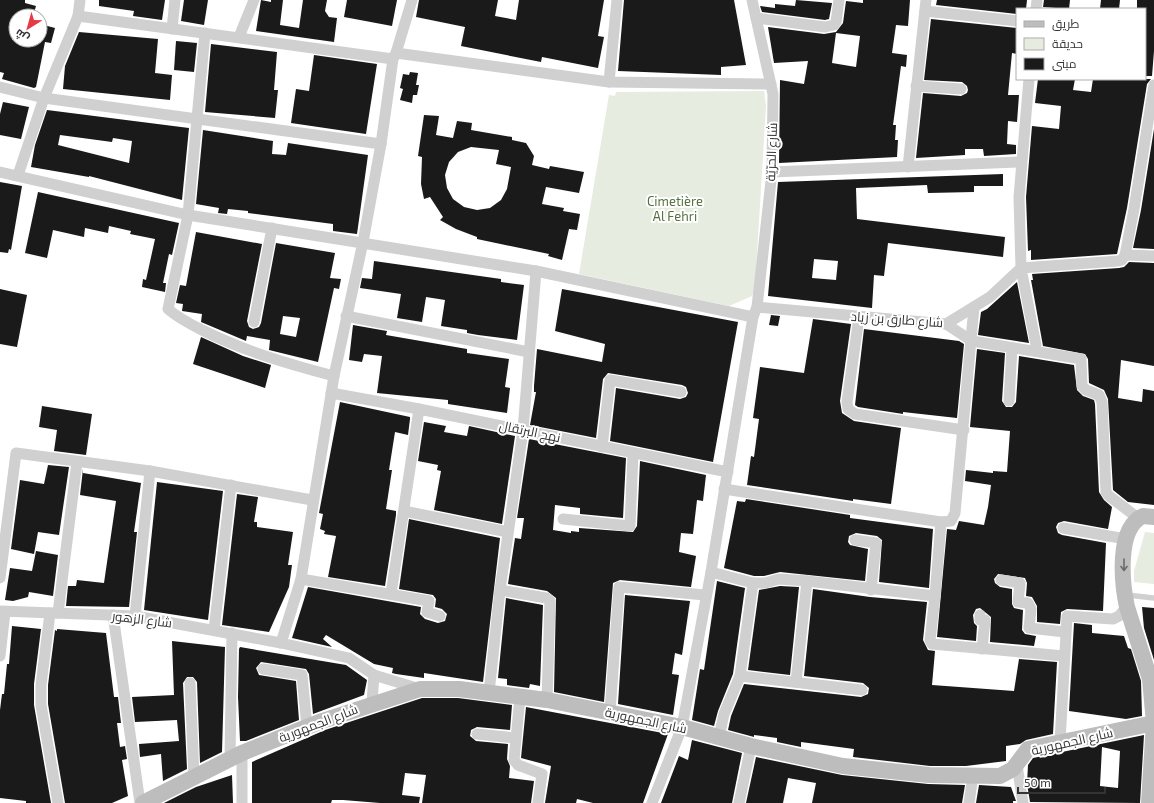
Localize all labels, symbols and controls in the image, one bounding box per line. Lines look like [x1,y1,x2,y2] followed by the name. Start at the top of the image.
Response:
[8,8,48,48] north arrow
[1016,8,1146,80] legend
[1052,16,1080,31] text: طريق
[12,26,32,46] text: ش
[1052,36,1083,51] text: حديقة
[1052,56,1077,71] text: مبنى
[762,122,781,182] street label: شارع الحرّيّة
[647,193,703,224] park label: Cimetière Al Fehri
[850,308,944,331] street label: شارع طارق بن زياد
[498,417,562,446] street label: نهج البرتقال
[1120,558,1128,571] one-way arrow
[110,607,173,632] street label: شارع الزهور
[276,701,360,746] street label: شارع الجمهورية
[603,704,688,737] street label: شارع الجمهورية
[1030,724,1115,759] street label: شارع الجمهورية
[1018,769,1105,795] scale bar
[1024,775,1051,789] text: 50 m

